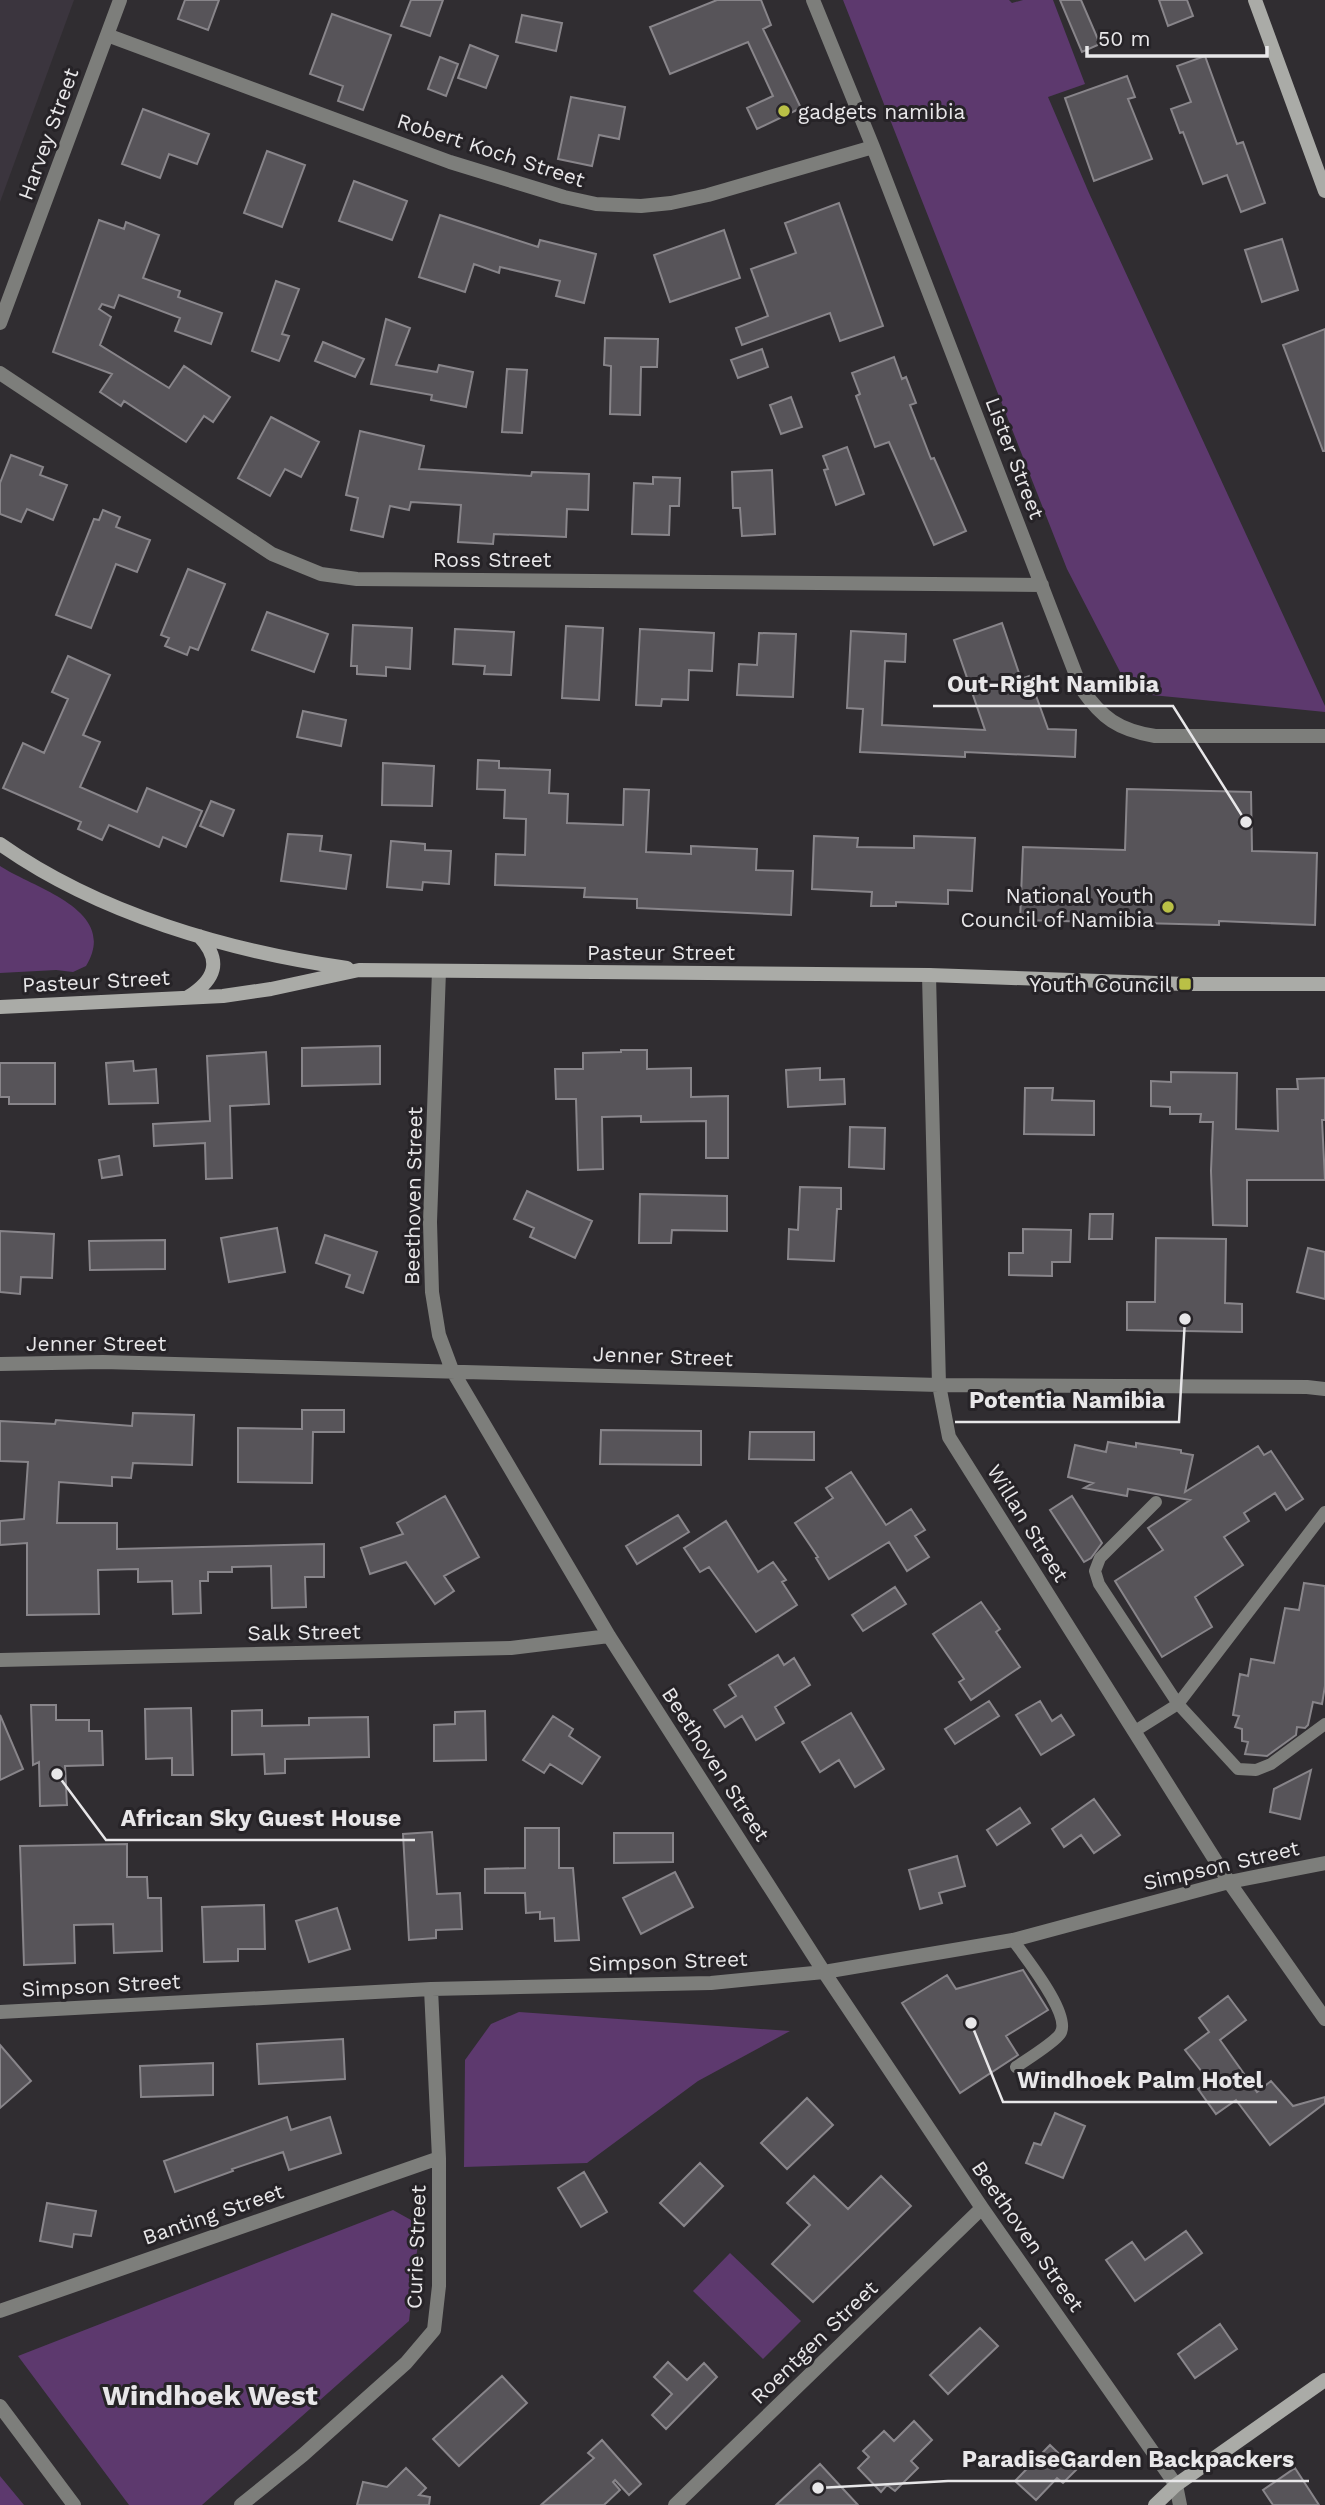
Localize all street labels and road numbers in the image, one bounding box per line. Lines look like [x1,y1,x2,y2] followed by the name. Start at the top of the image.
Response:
[12,64,84,204] street label: Harvey Street
[394,108,588,192] street label: Robert Koch Street
[980,393,1050,523] street label: Lister Street
[433,547,552,572] street label: Ross Street
[587,940,735,965] street label: Pasteur Street
[21,965,171,997] street label: Pasteur Street
[399,1106,427,1285] street label: Beethoven Street
[26,1331,166,1356] street label: Jenner Street
[592,1341,734,1371] street label: Jenner Street
[982,1460,1074,1587] street label: Willan Street
[247,1619,361,1645] street label: Salk Street
[657,1682,775,1846] street label: Beethoven Street
[1141,1835,1302,1895] street label: Simpson Street
[588,1946,748,1976] street label: Simpson Street
[21,1968,181,2002] street label: Simpson Street
[967,2156,1090,2316] street label: Beethoven Street
[139,2178,287,2250] street label: Banting Street
[401,2184,431,2309] street label: Curie Street
[745,2275,883,2409] street label: Roentgen Street

